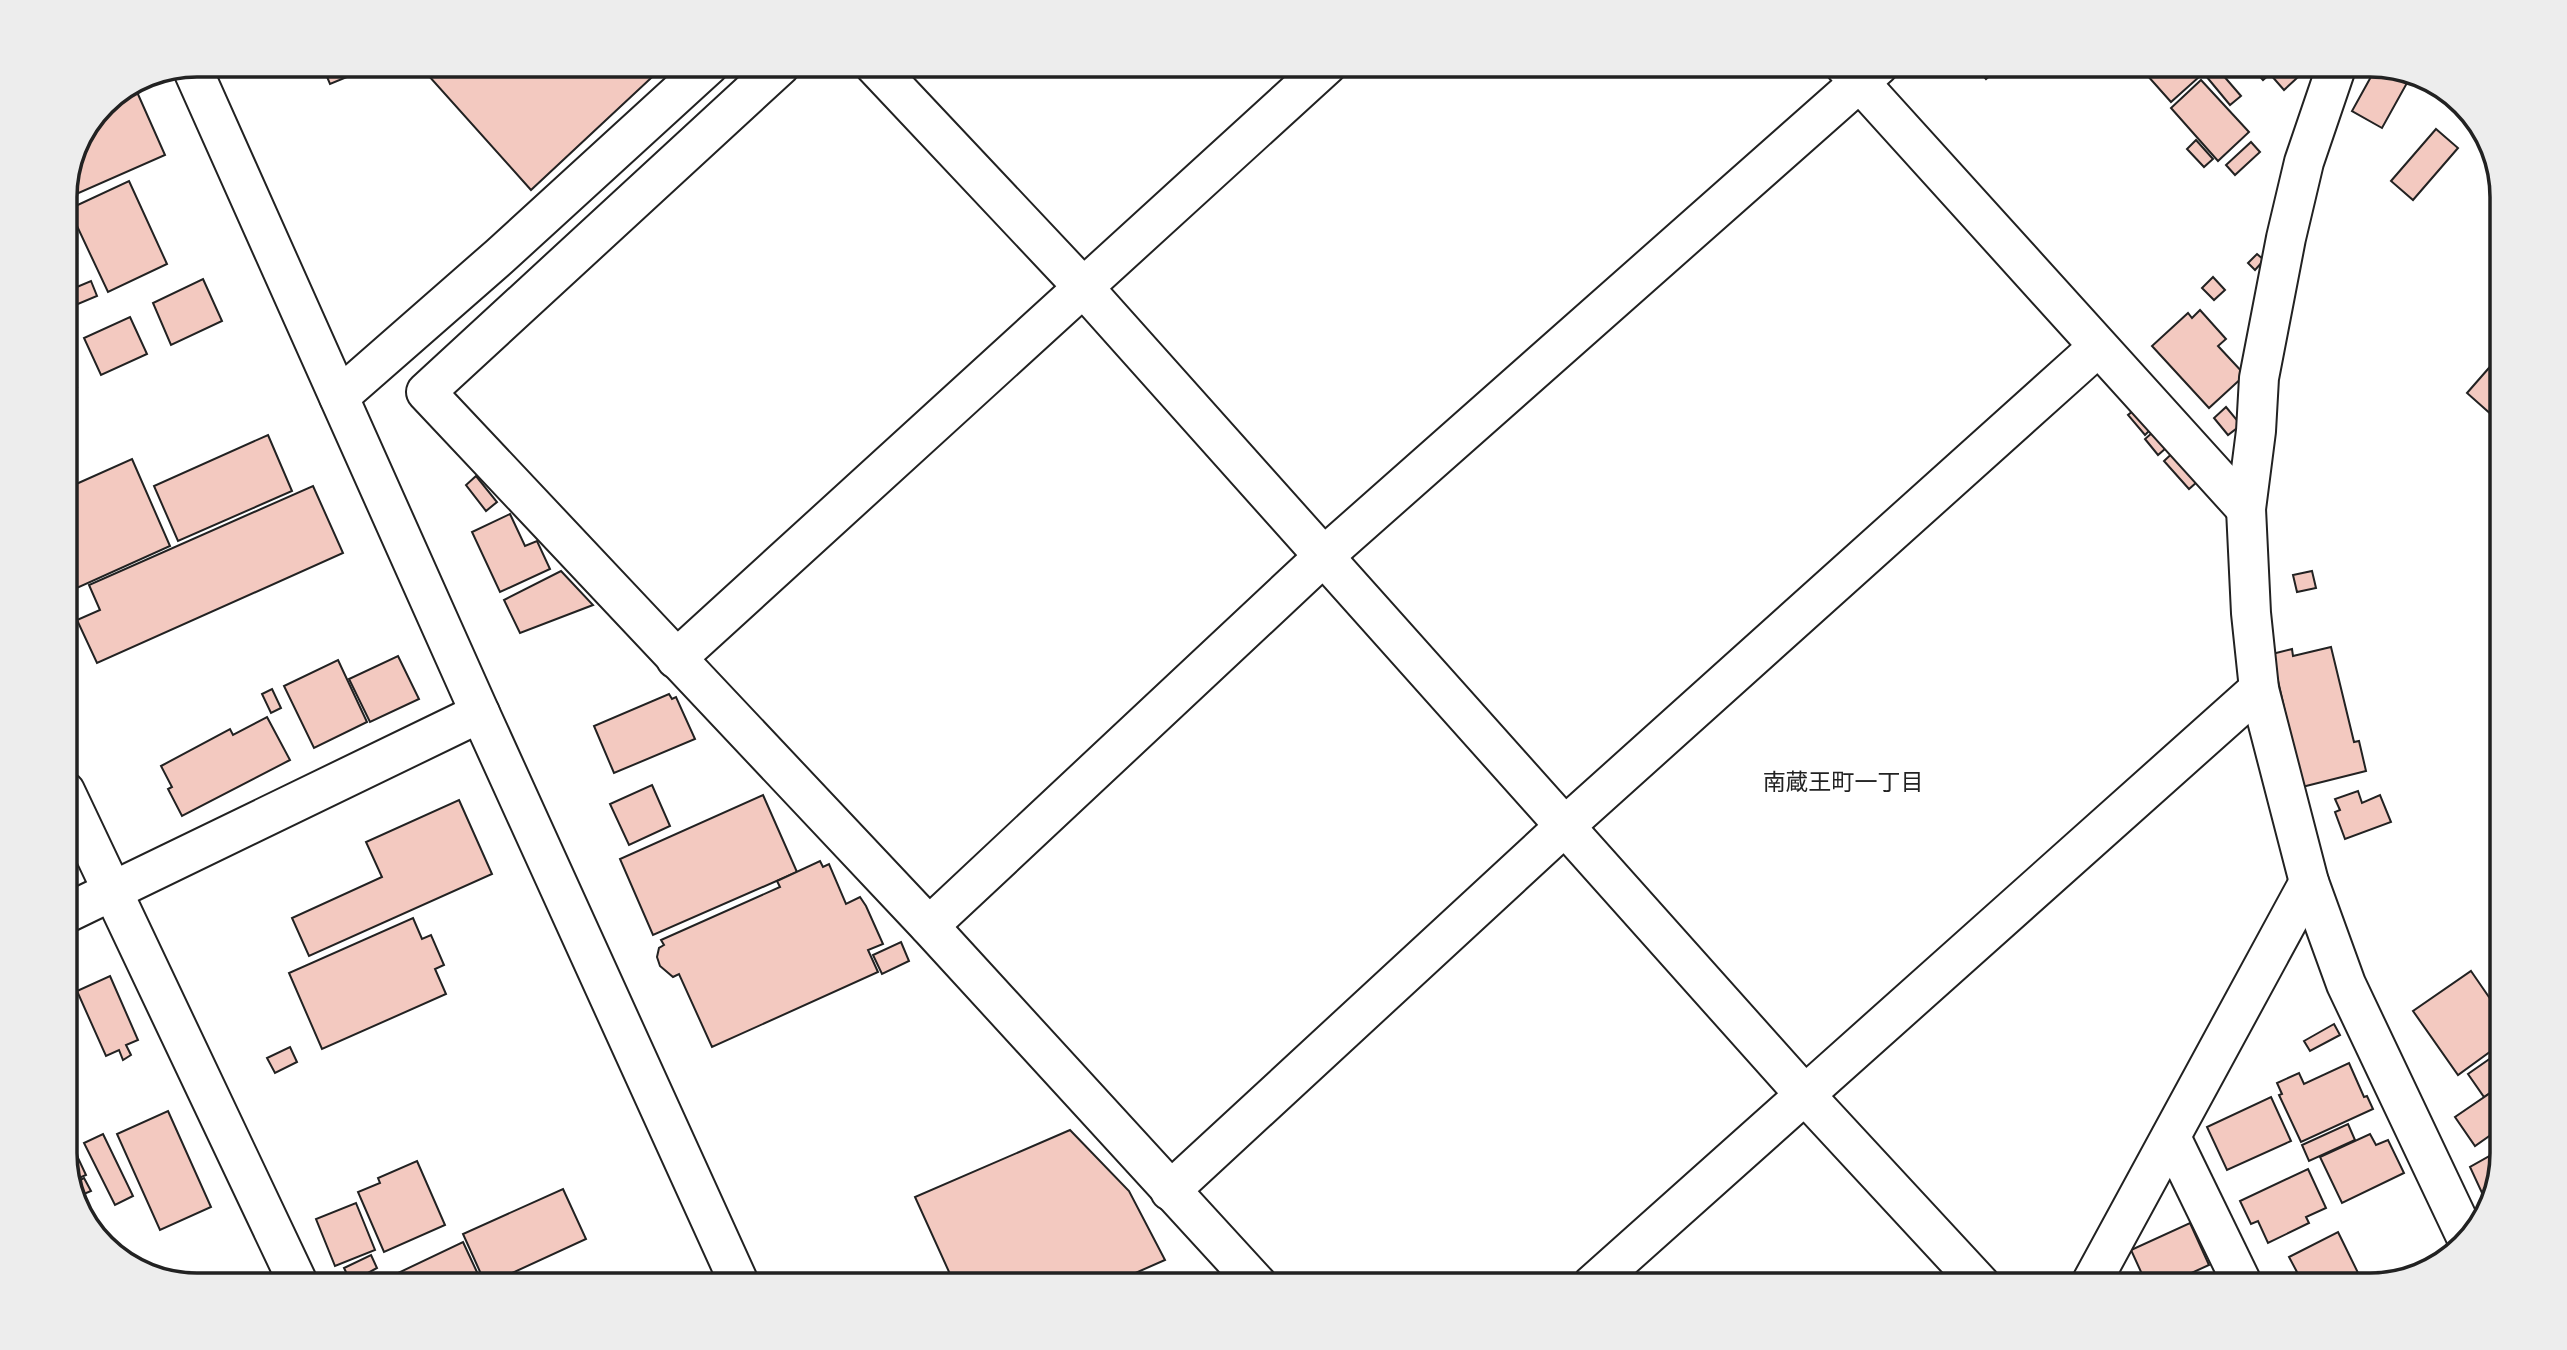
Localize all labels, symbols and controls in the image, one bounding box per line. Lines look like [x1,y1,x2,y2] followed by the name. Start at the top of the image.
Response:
[1763,770,1924,799] district label: 南蔵王町一丁目

